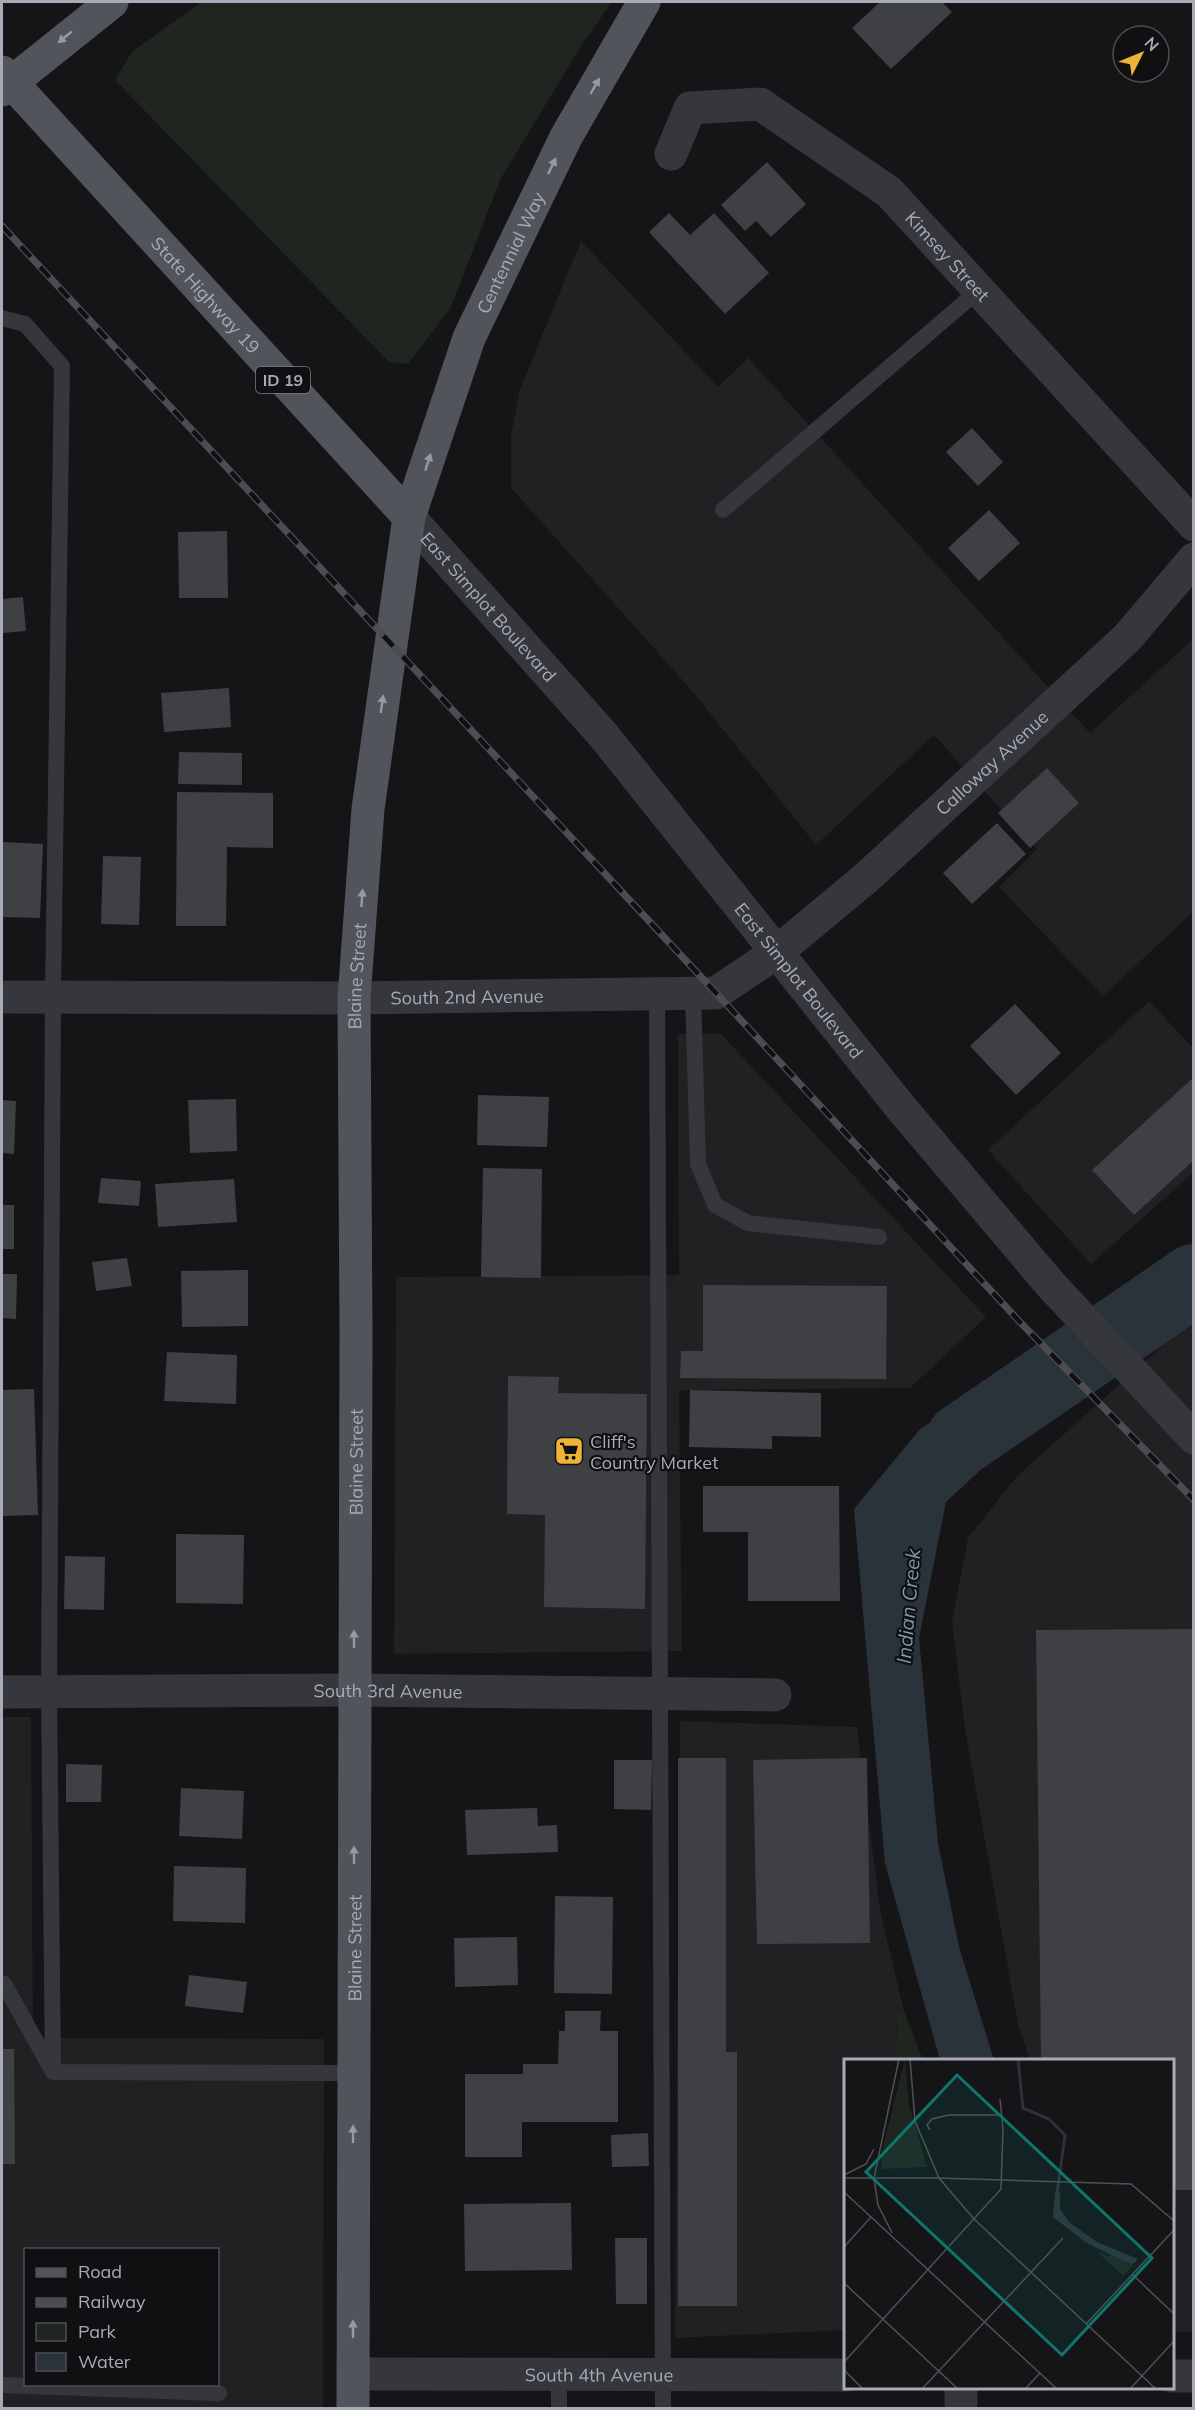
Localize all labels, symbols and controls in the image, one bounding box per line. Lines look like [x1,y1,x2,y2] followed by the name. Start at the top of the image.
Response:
[1111,24,1171,84] north arrow
[57,30,73,43] one-way arrow
[1141,33,1163,55] text: N
[590,78,600,95] one-way arrow
[547,158,556,175] one-way arrow
[471,188,550,317] street label: Centennial Way
[901,206,995,306] street label: Kimsey Street
[147,232,265,358] street label: State Highway 19
[256,367,310,393] road number: ID 19
[424,453,433,471] one-way arrow
[416,527,562,686] street label: East Simplot Boulevard
[378,695,387,714] one-way arrow
[931,705,1053,820] street label: Calloway Avenue
[357,889,366,908] one-way arrow
[730,898,868,1063] street label: East Simplot Boulevard
[342,922,371,1029] street label: Blaine Street
[390,984,544,1009] street label: South 2nd Avenue
[344,1409,367,1515] street label: Blaine Street
[590,1430,718,1474] place label: Cliff's Country Market
[553,1435,585,1467] supermarket icon: Cliff's Country Market
[891,1547,926,1665] water label: Indian Creek
[349,1630,359,1649] one-way arrow
[313,1678,463,1703] street label: South 3rd Avenue
[349,1846,359,1865] one-way arrow
[343,1895,366,2001] street label: Blaine Street
[844,2059,1174,2389] inset map
[348,2125,358,2144] one-way arrow
[24,2248,219,2386] legend
[78,2260,122,2283] text: Road
[78,2290,146,2313] text: Railway
[78,2320,117,2343] text: Park
[348,2320,358,2339] one-way arrow
[78,2350,131,2373] text: Water
[525,2363,673,2386] street label: South 4th Avenue

